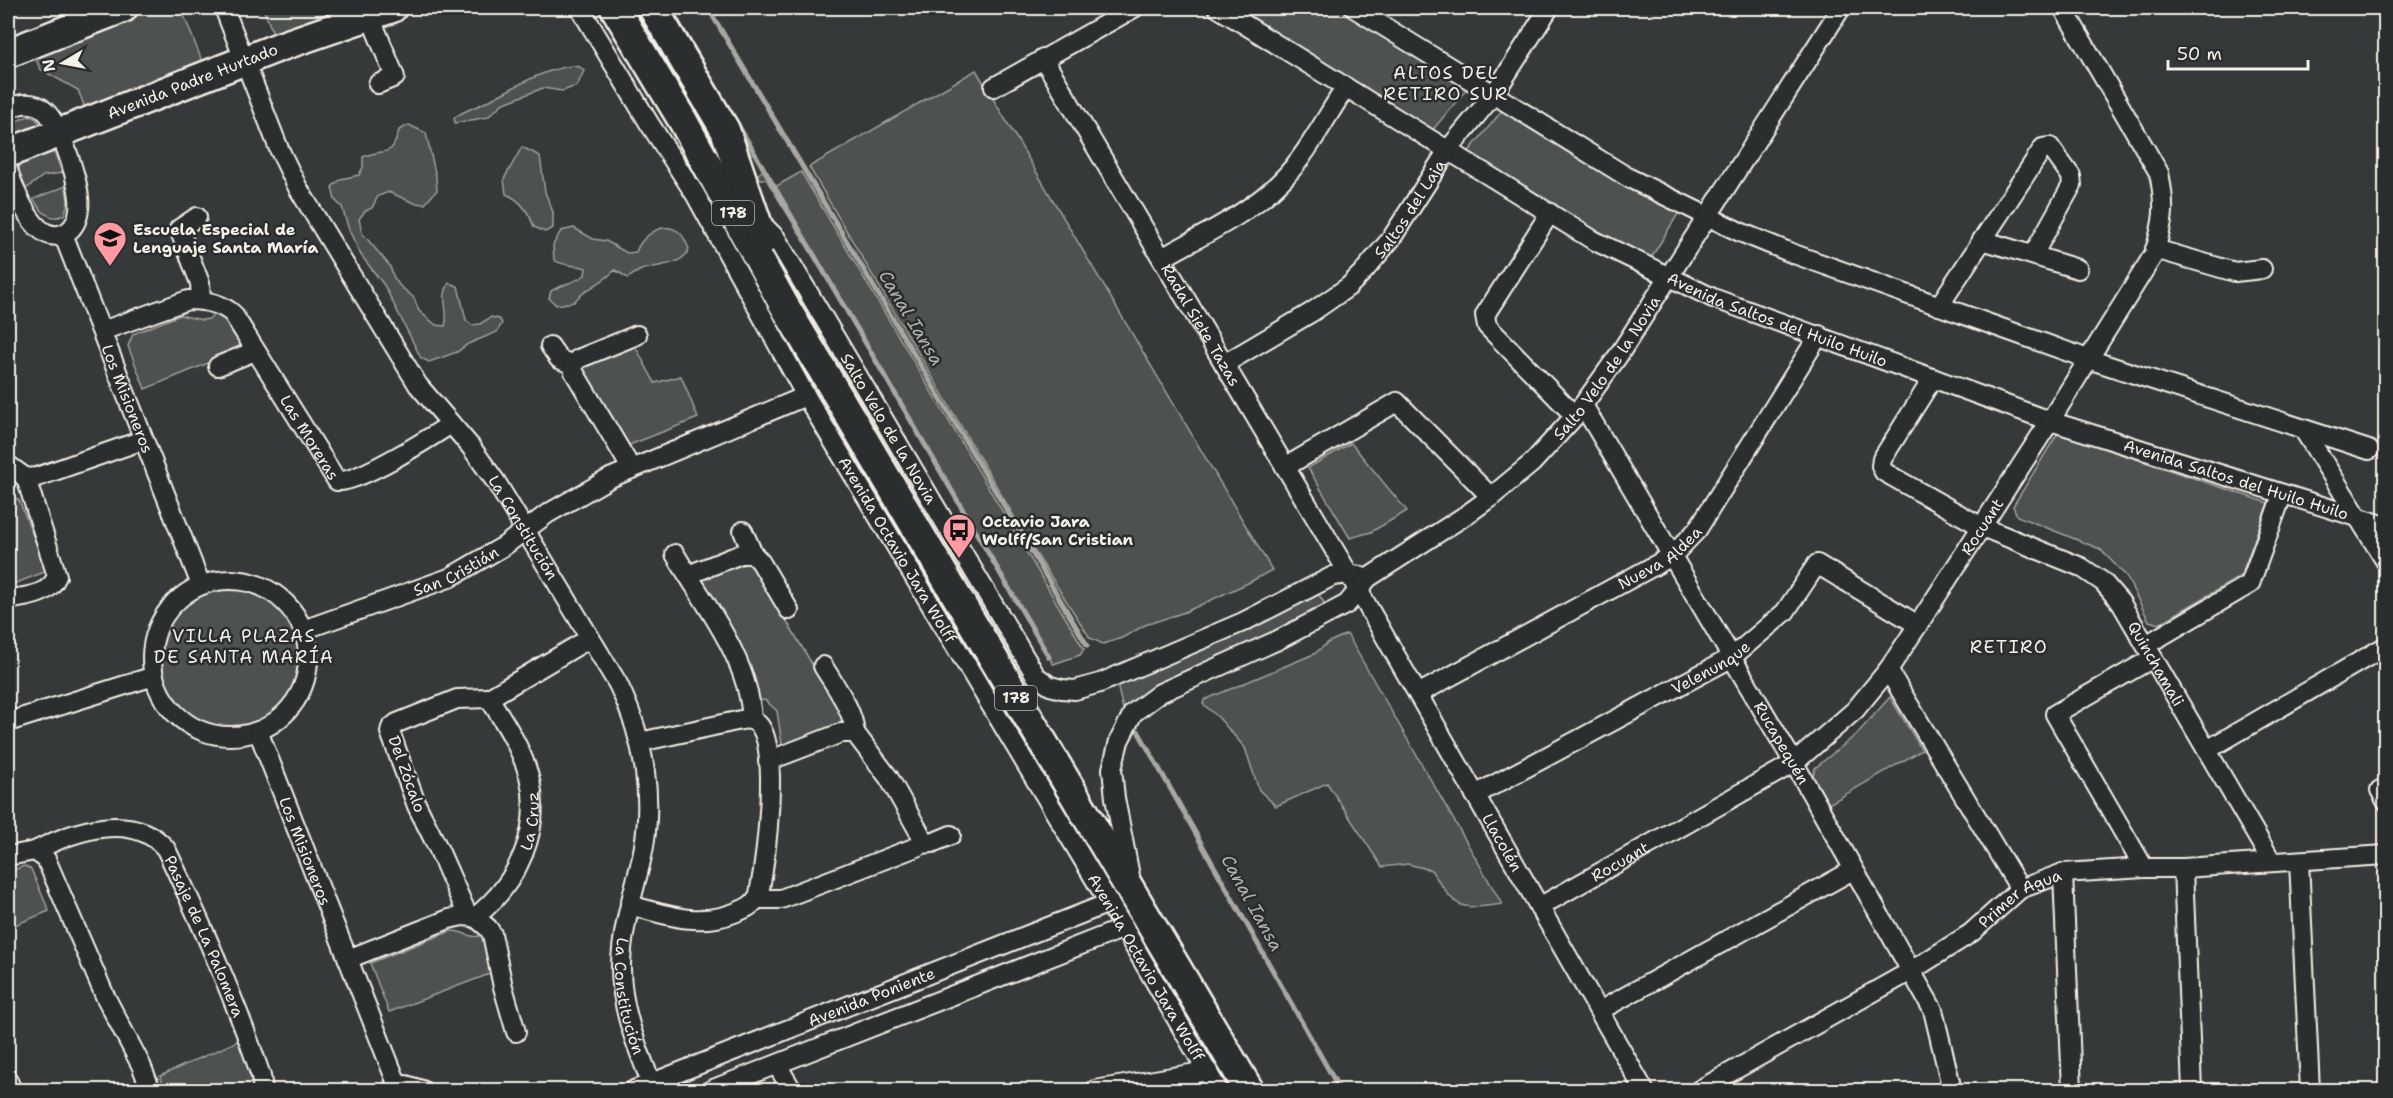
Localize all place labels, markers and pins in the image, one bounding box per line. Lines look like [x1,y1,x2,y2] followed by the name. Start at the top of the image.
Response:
[133,219,318,258] place label: Escuela Especial de Lenguaje Santa María
[92,220,128,267] school or university icon: Escuela Especial de Lenguaje Santa María
[982,511,1134,550] place label: Octavio Jara Wolff/San Cristian
[941,512,977,559] bus stop icon: Octavio Jara Wolff/San Cristian

